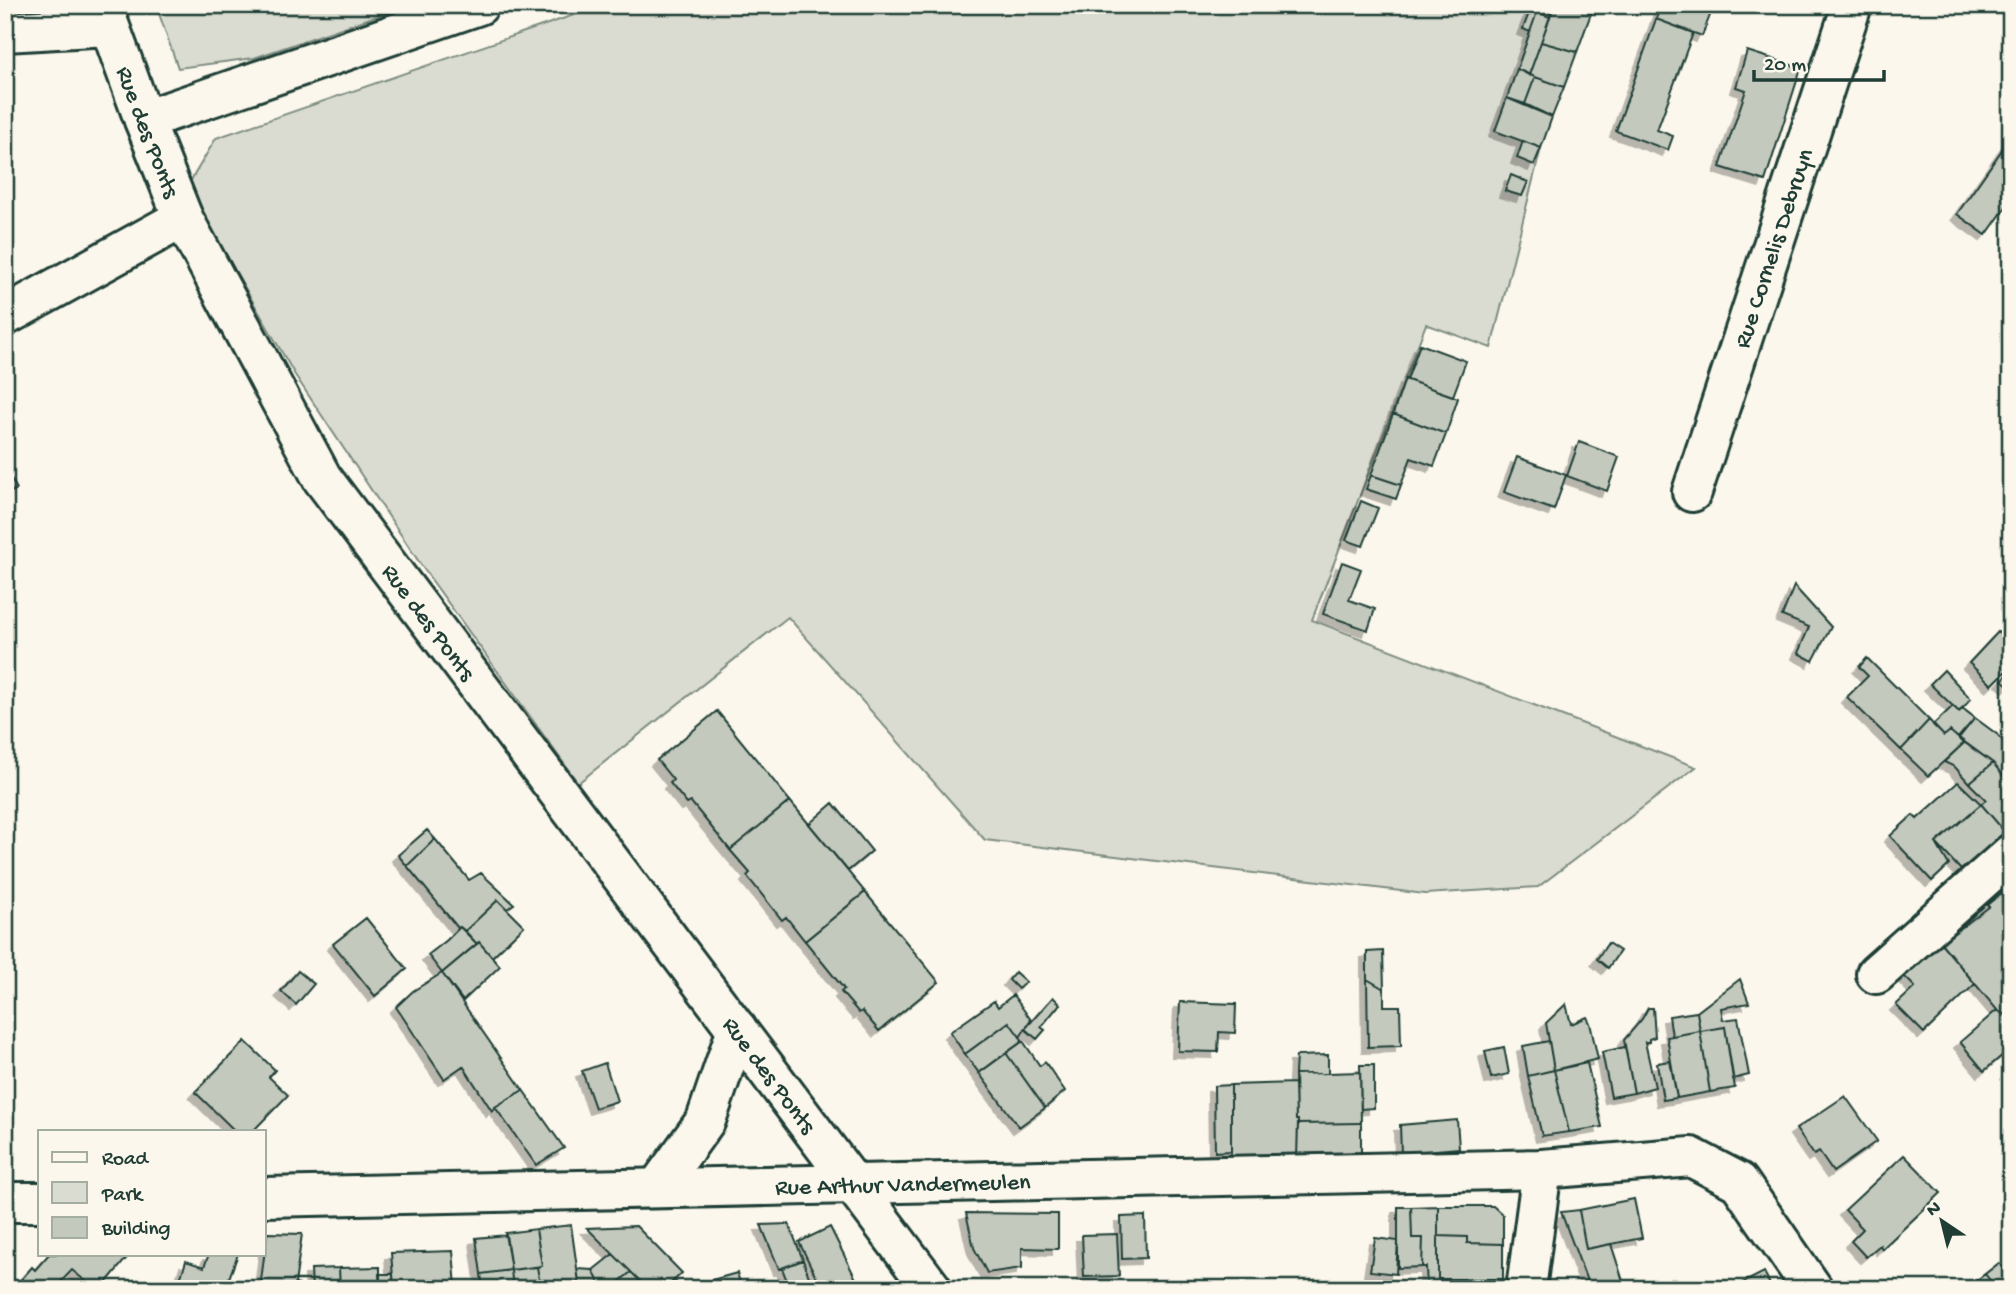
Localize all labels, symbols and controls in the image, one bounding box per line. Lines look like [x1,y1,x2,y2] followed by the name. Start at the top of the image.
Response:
[1754,38,1883,82] scale bar
[1764,54,1806,79] text: 20 m
[108,63,185,204] street label: Rue des Ponts
[1729,145,1822,352] street label: Rue Cornelis Debruyn
[374,559,481,688] street label: Rue des Ponts
[715,1012,822,1142] street label: Rue des Ponts
[38,1130,266,1256] legend
[102,1148,150,1173] text: Road
[775,1169,1032,1204] street label: Rue Arthur Vandermeulen
[101,1184,145,1209] text: Park
[1908,1186,1978,1256] north arrow
[1923,1197,1946,1223] text: N
[101,1218,171,1243] text: Building

